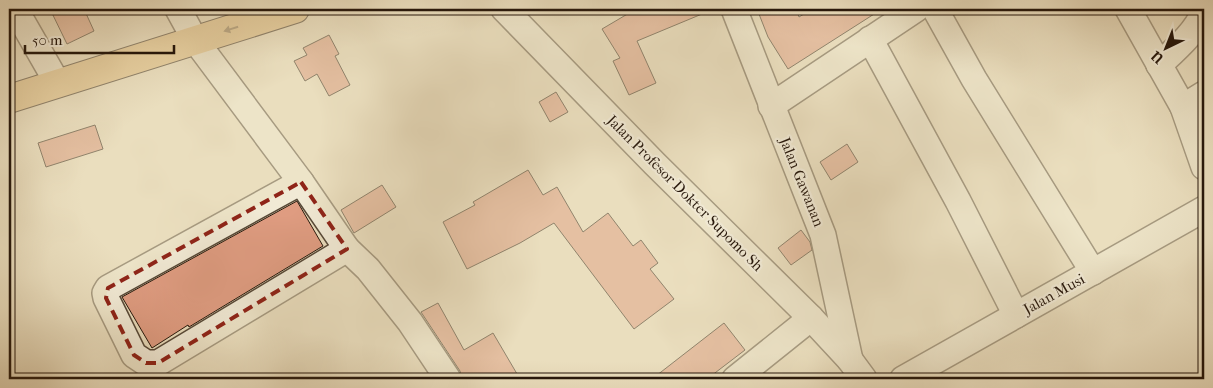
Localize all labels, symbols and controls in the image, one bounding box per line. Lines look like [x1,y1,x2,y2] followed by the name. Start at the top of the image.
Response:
[25,22,174,54] scale bar
[1140,22,1190,72] north arrow
[224,25,239,33] one-way arrow
[32,31,63,49] text: 50 m
[1148,47,1168,68] text: U
[603,111,767,275] street label: Jalan Profesor Dokter Supomo Sh
[776,134,828,230] street label: Jalan Gawanan
[1019,270,1088,319] street label: Jalan Musi

